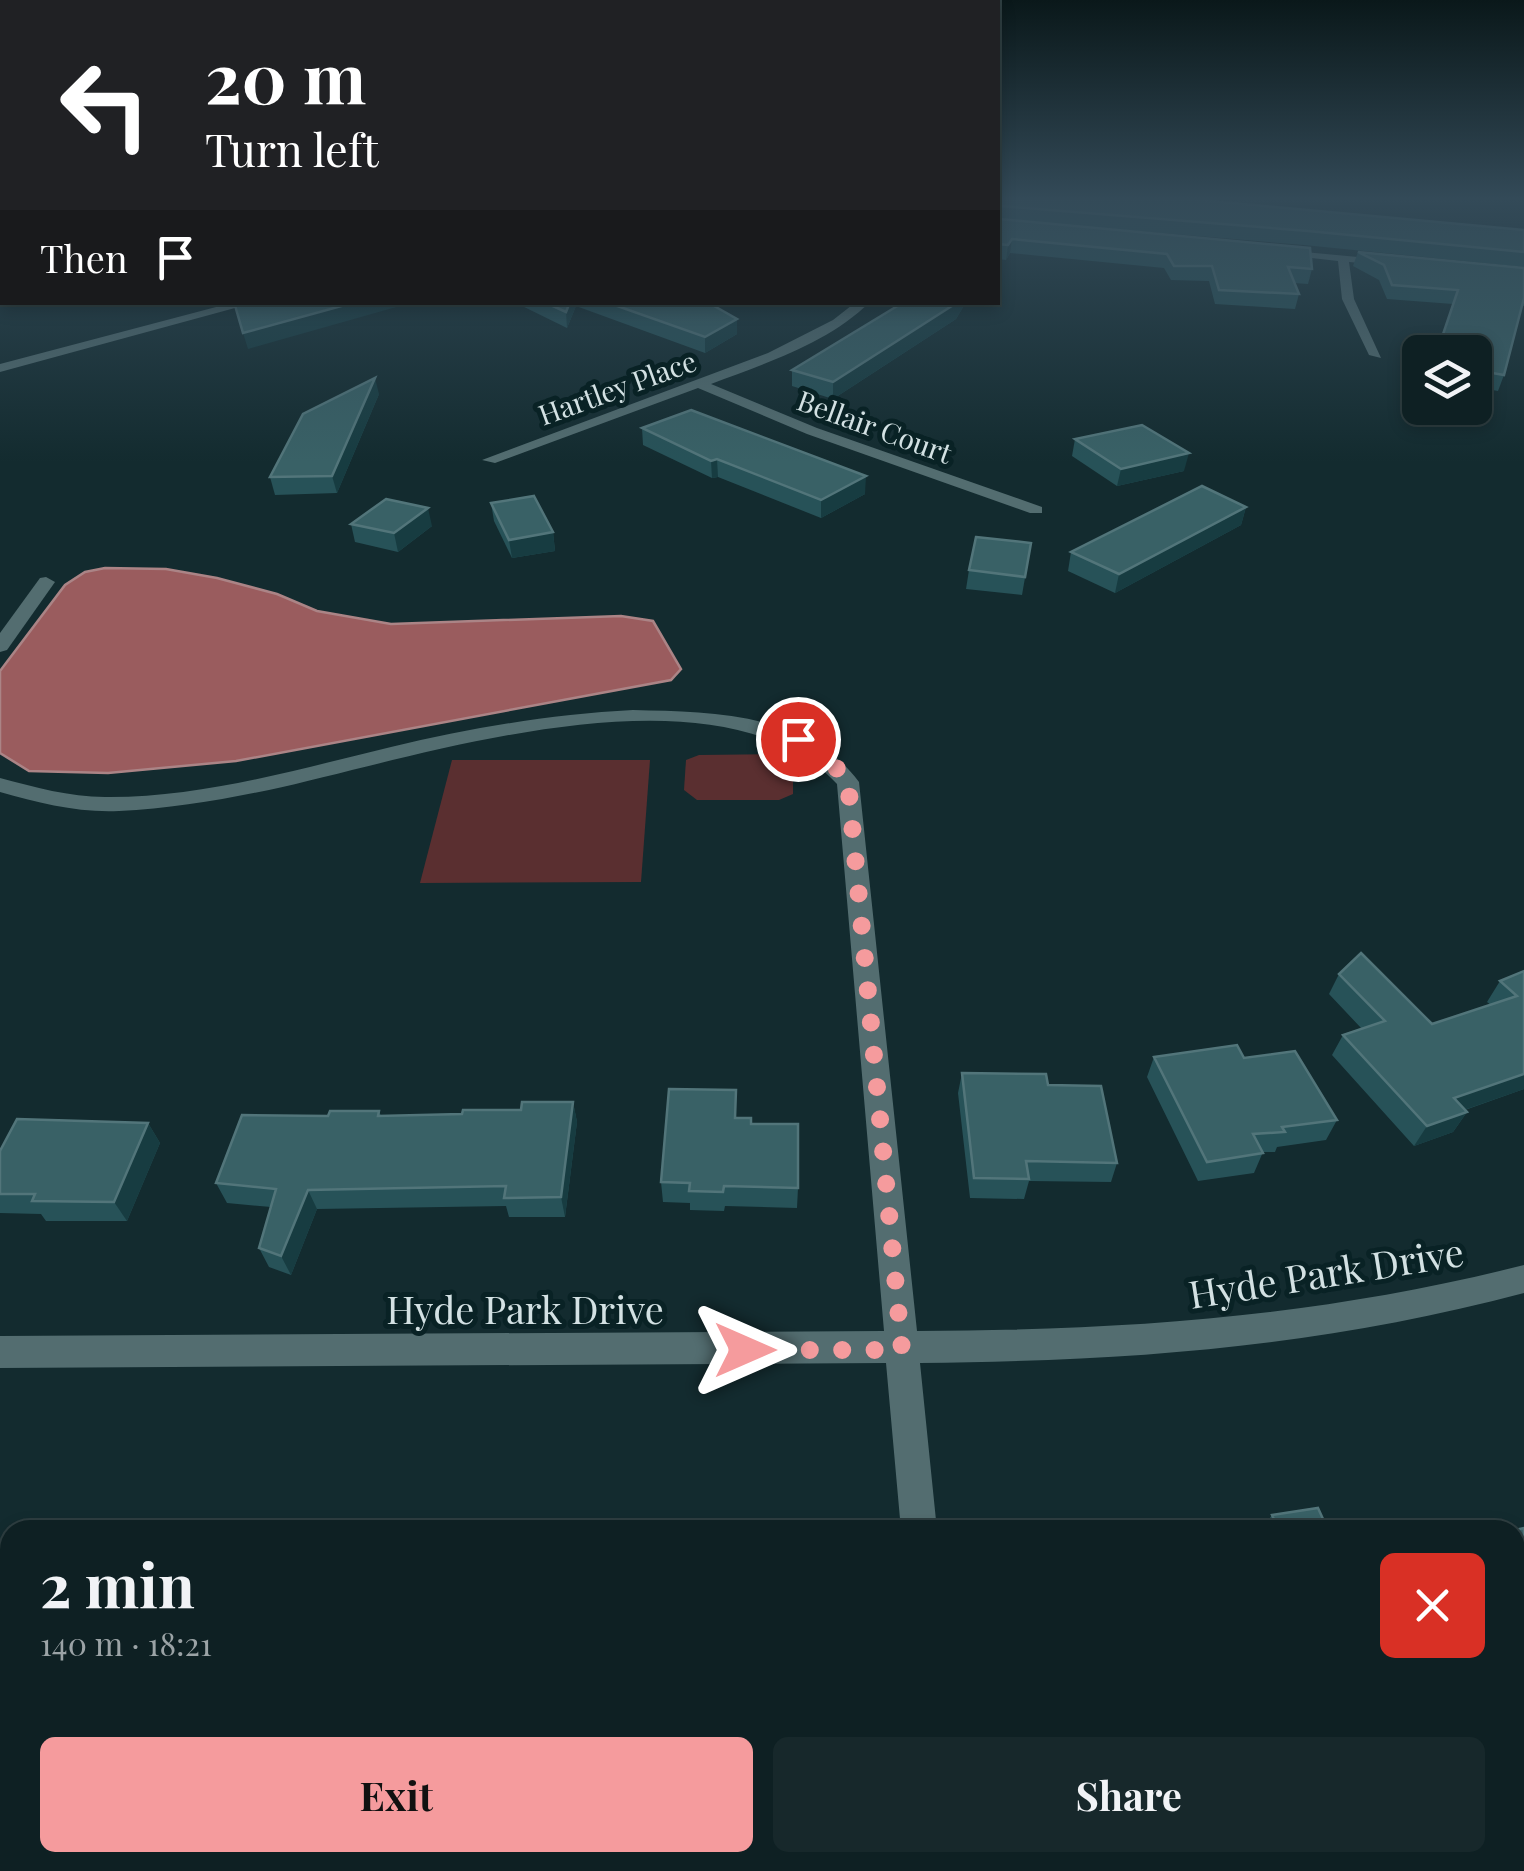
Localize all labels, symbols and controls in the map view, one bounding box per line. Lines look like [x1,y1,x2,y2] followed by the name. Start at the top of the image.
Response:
[205,28,366,122] text: 20 m
[40,40,170,170] icon: left
[205,118,379,178] text: Turn left
[148,230,203,285] icon: arrive
[40,232,128,283] text: Then
[1402,335,1492,425] map controls
[1402,335,1492,425] button: layers
[533,341,701,433] street label: Hartley Place
[793,381,958,471] street label: Bellair Court
[756,697,841,782] pin
[771,712,826,767] icon: arrive
[1185,1225,1467,1319] street label: Hyde Park Drive
[386,1283,664,1334] street label: Hyde Park Drive
[693,1298,797,1402] position arrow
[40,1543,195,1623] text: 2 min
[1380,1553,1485,1658] button: close
[40,1621,212,1664] text: 140 m · 18:21
[40,1737,753,1852] button: Exit
[773,1737,1485,1852] button: Share

